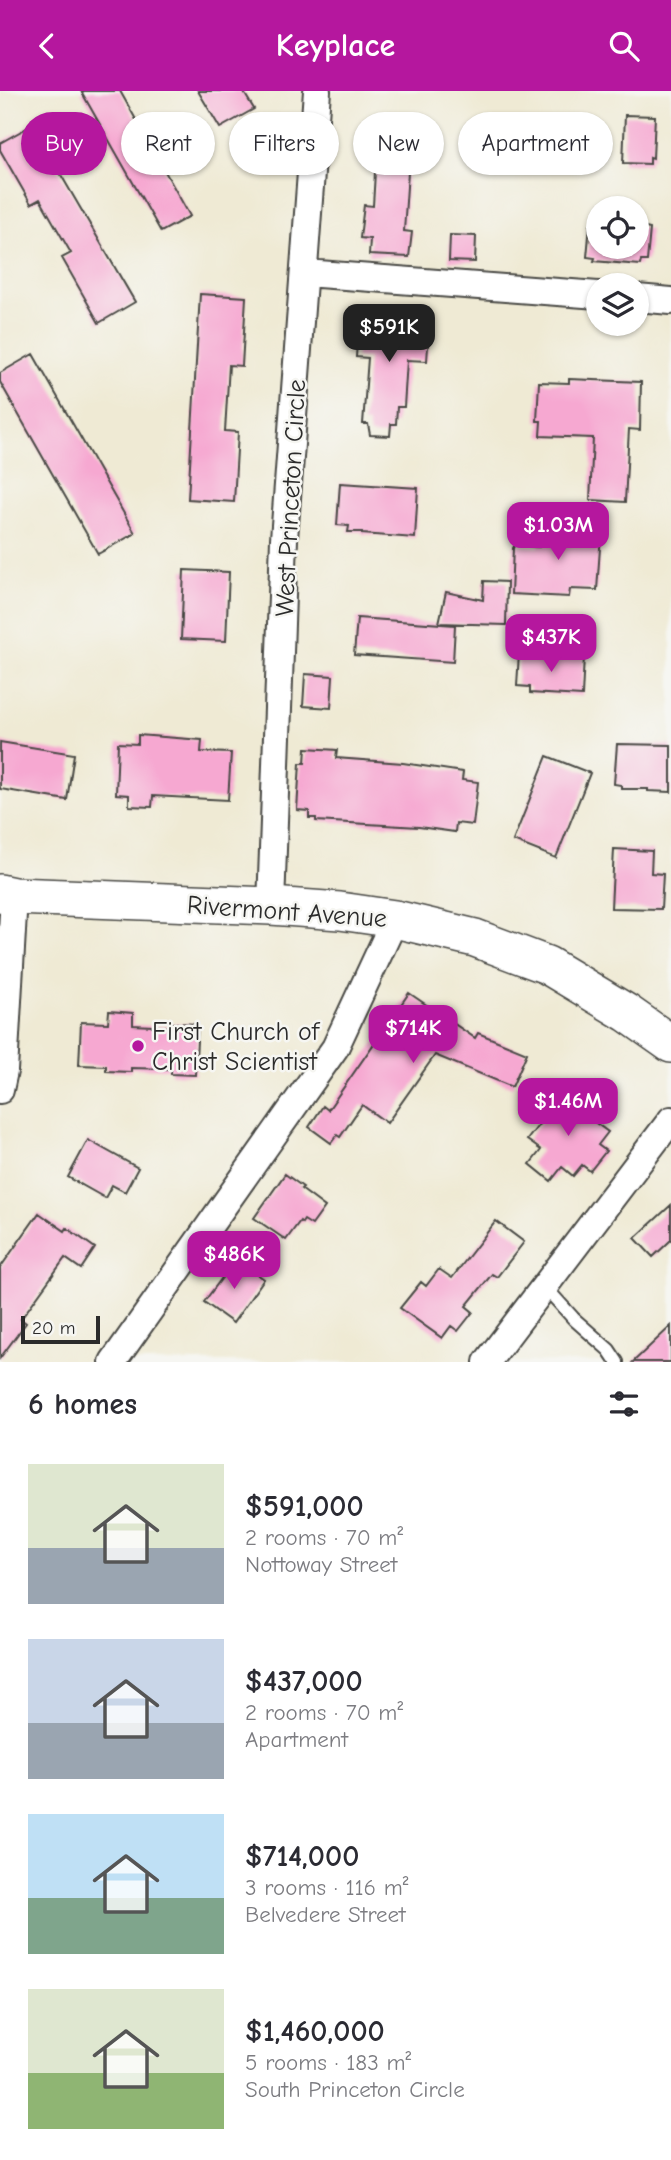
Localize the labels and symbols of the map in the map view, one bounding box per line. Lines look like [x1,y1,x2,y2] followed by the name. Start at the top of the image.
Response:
[340,305,438,364] pin: $591K
[270,379,312,617] street label: West Princeton Circle
[501,503,615,562] pin: $1.03M
[502,615,600,674] pin: $437K
[186,890,388,934] street label: Rivermont Avenue
[364,1005,462,1065] pin: $714K
[152,1017,321,1077] place label: First Church of Christ Scientist
[130,1038,146,1054] marker: First Church of Christ Scientist
[511,1079,625,1138] pin: $1.46M
[185,1231,283,1291] pin: $486K
[21,1313,100,1345] scale bar

